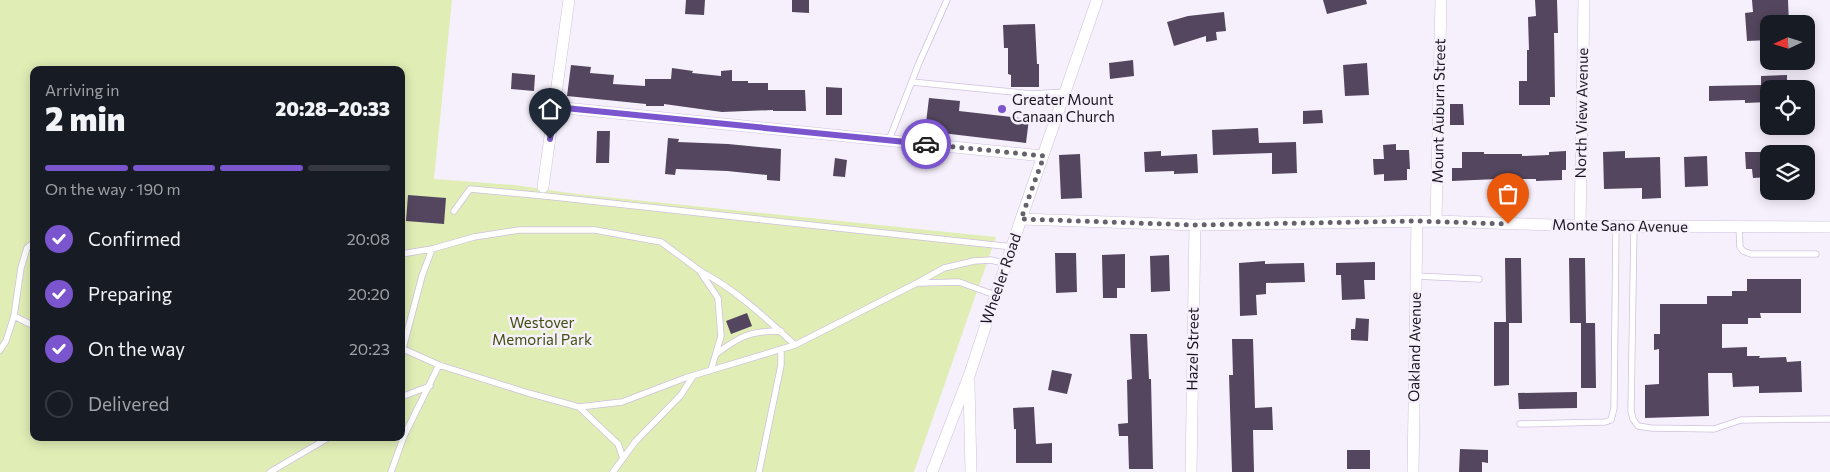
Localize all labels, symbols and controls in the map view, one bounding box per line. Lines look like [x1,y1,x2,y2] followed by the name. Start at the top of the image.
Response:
[1760,15,1815,70] north arrow
[1760,15,1815,200] map controls
[1428,38,1448,184] street label: Mount Auburn Street
[1571,47,1591,178] street label: North View Avenue
[45,80,119,99] text: Arriving in
[1760,80,1815,135] button: locate
[529,88,571,139] pin
[1012,90,1115,125] place label: Greater Mount Canaan Church
[536,95,564,123] icon: home
[275,97,390,120] text: 20:28–20:33
[45,98,125,138] text: 2 min
[996,103,1008,115] marker: Greater Mount Canaan Church
[901,119,951,169] courier
[912,130,940,158] icon: car
[1760,145,1815,200] button: layers
[1487,173,1529,224] pin
[45,179,181,198] text: On the way · 190 m
[1494,180,1522,208] icon: bag
[1552,215,1688,235] street label: Monte Sano Avenue
[45,225,73,253] icon: check
[88,227,181,250] text: Confirmed
[347,229,390,248] text: 20:08
[976,231,1024,327] street label: Wheeler Road
[45,280,73,308] icon: check
[88,282,172,305] text: Preparing
[348,284,390,303] text: 20:20
[1404,292,1424,402] street label: Oakland Avenue
[1182,307,1202,391] street label: Hazel Street
[492,313,592,348] park label: Westover Memorial Park
[45,335,73,363] icon: check
[88,337,185,360] text: On the way
[349,339,390,358] text: 20:23
[88,392,169,415] text: Delivered

